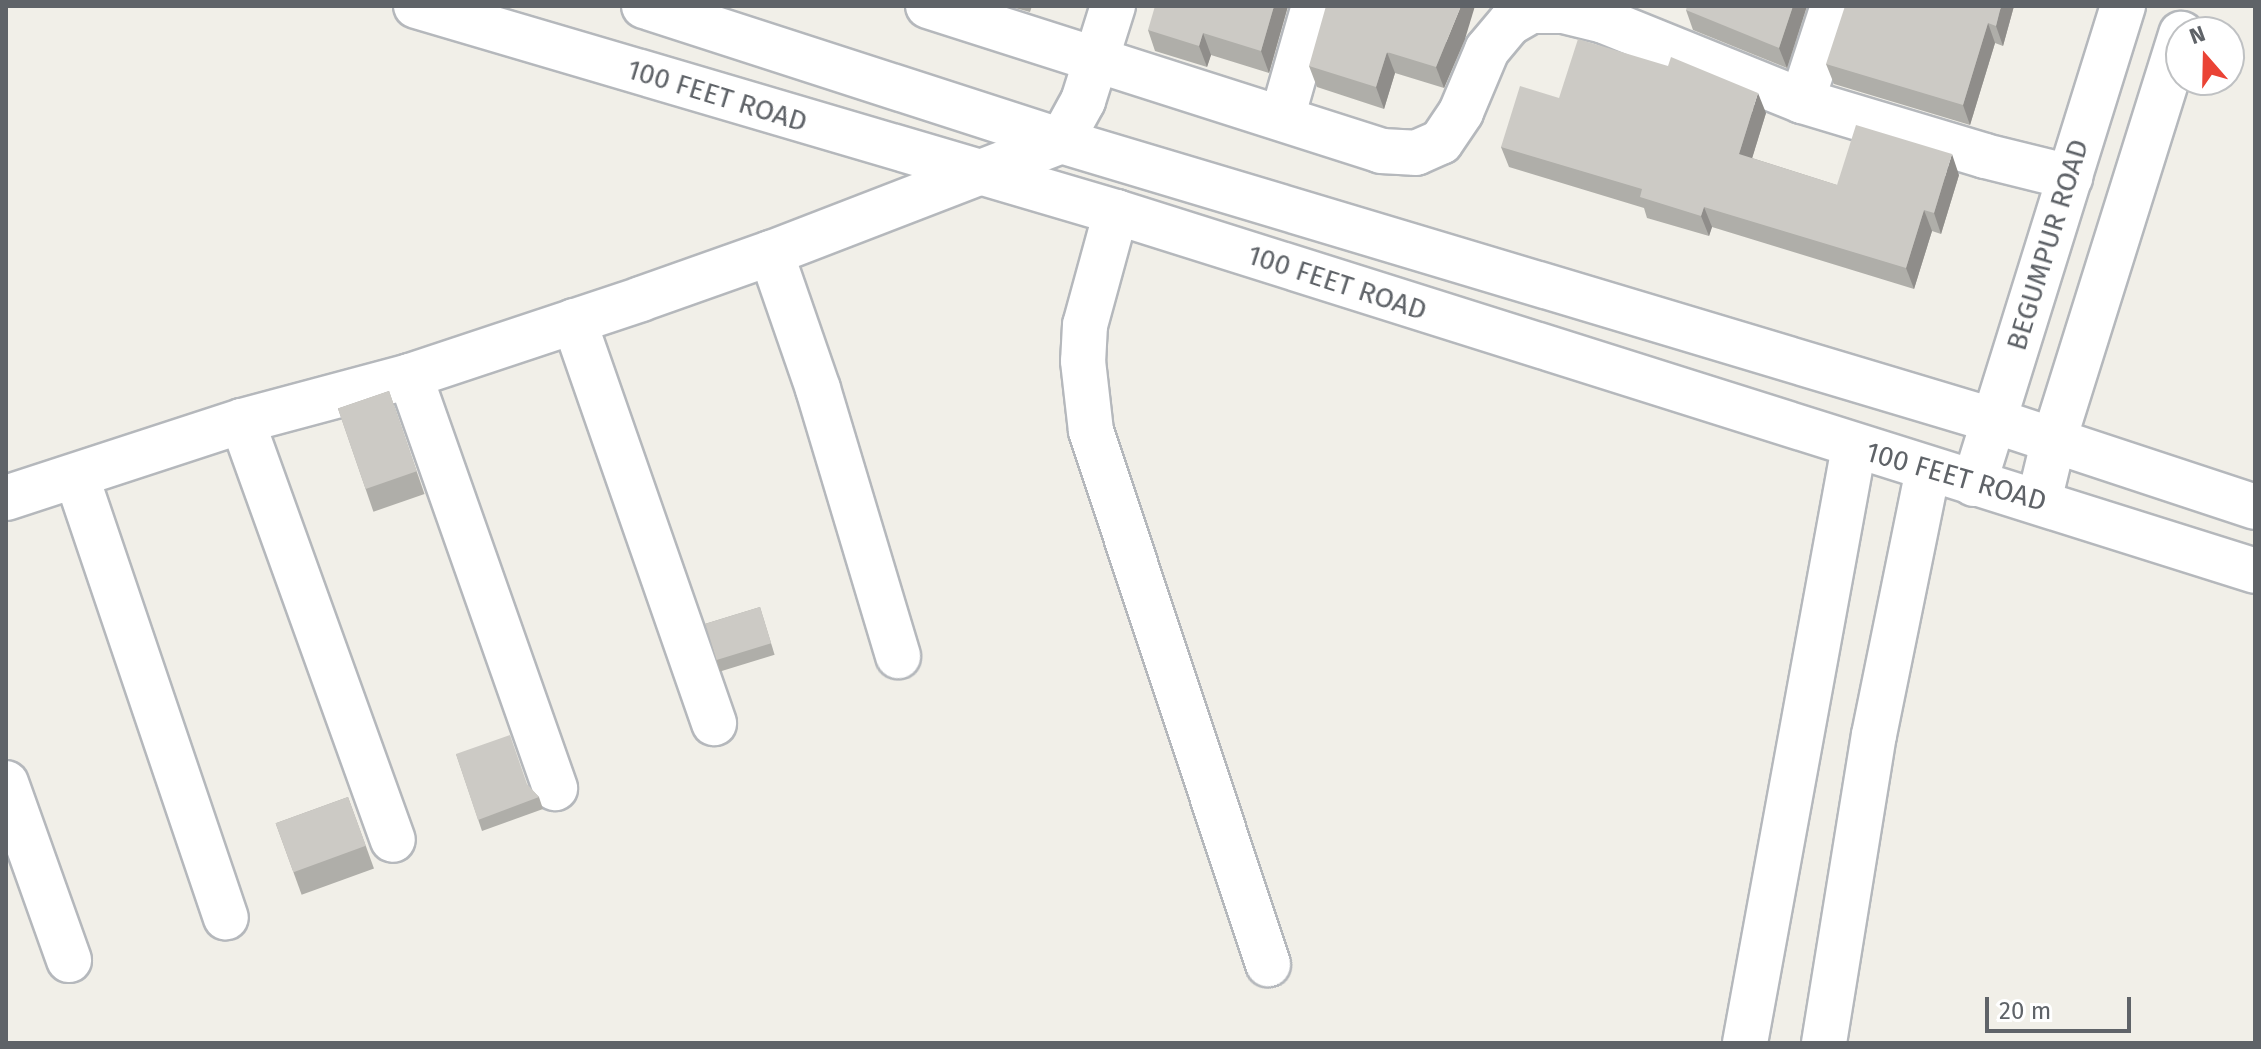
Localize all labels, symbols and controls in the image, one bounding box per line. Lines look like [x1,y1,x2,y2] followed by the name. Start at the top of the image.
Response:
[2165,16,2245,96] north arrow
[2186,20,2209,50] text: N
[623,53,811,139] street label: 100 FEET ROAD
[2000,136,2096,354] street label: BEGUMPUR ROAD
[1243,238,1431,328] street label: 100 FEET ROAD
[1862,435,2050,519] street label: 100 FEET ROAD
[1989,981,2135,1031] scale bar
[1999,997,2051,1025] text: 20 m

